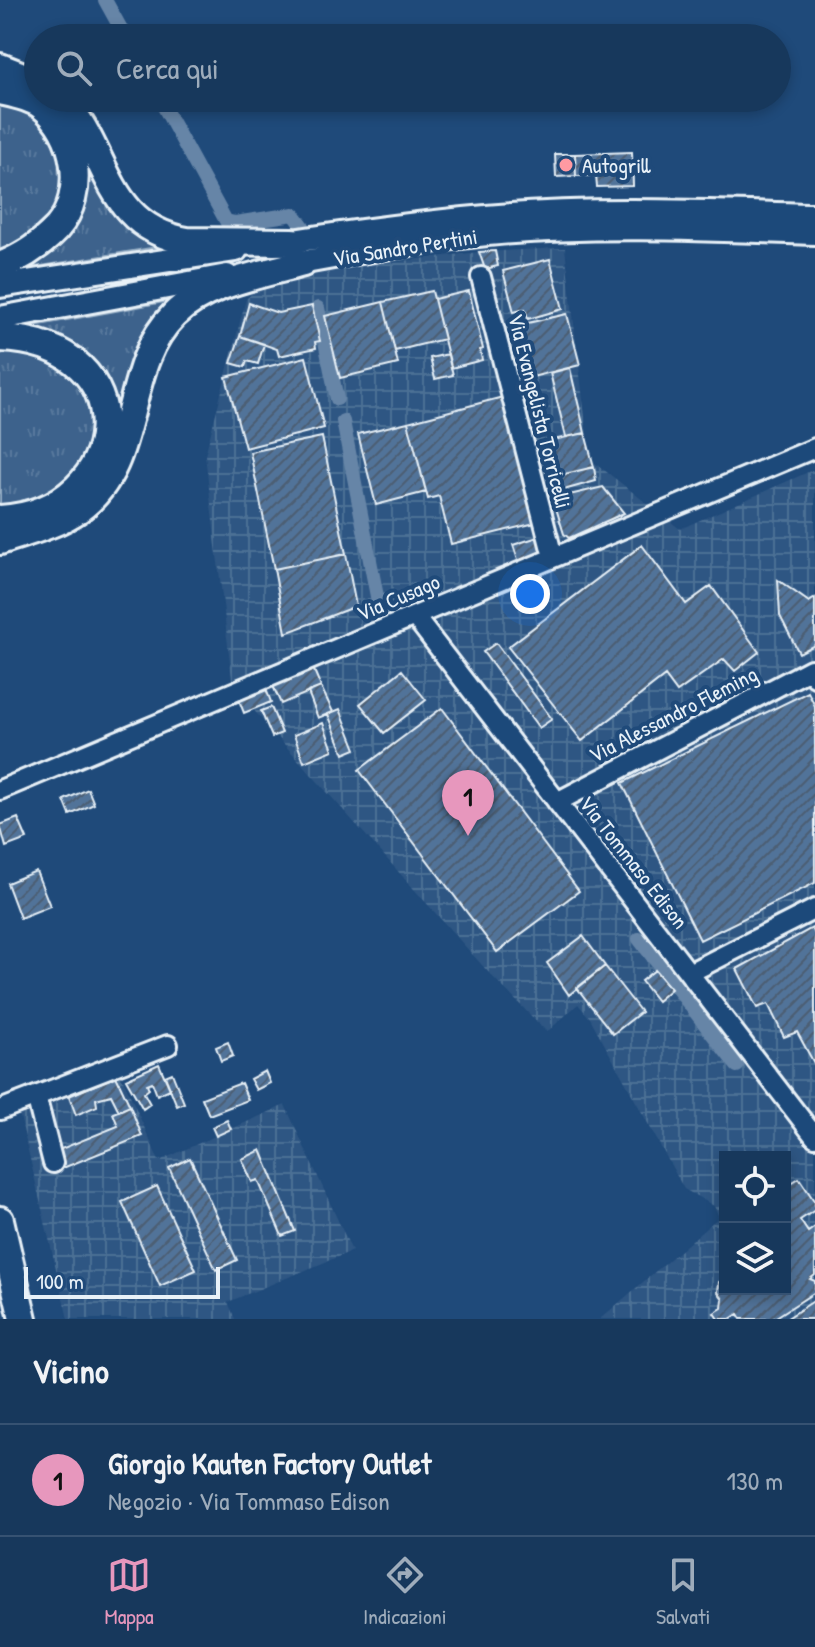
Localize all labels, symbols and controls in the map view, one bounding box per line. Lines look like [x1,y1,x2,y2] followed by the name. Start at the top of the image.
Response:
[24,24,791,112] search box
[52,46,96,90] icon: search
[116,48,219,88] text: Cerca qui
[582,150,651,180] place label: Autogrill
[557,156,575,174] marker: Autogrill
[331,221,479,273] street label: Via Sandro Pertini
[501,310,579,512] street label: Via Evangelista Torricelli
[352,566,444,628] street label: Via Cusago
[510,574,550,614] your location
[584,659,762,769] street label: Via Alessandro Fleming
[442,770,494,836] pin: 1
[572,789,696,935] street label: Via Tommaso Edison
[719,1151,791,1295] map controls
[719,1151,791,1223] button: locate
[719,1223,791,1295] button: layers
[24,1263,220,1299] scale bar
[36,1266,84,1296] text: 100 m
[32,1348,109,1394] text: Vicino
[108,1443,431,1483] text: Giorgio Kauten Factory Outlet
[53,1463,63,1498] text: 1
[727,1463,783,1498] text: 130 m
[108,1483,390,1518] text: Negozio · Via Tommaso Edison
[105,1553,154,1631] tab: Mappa
[363,1553,447,1631] tab: Indicazioni
[656,1553,710,1631] tab: Salvati

